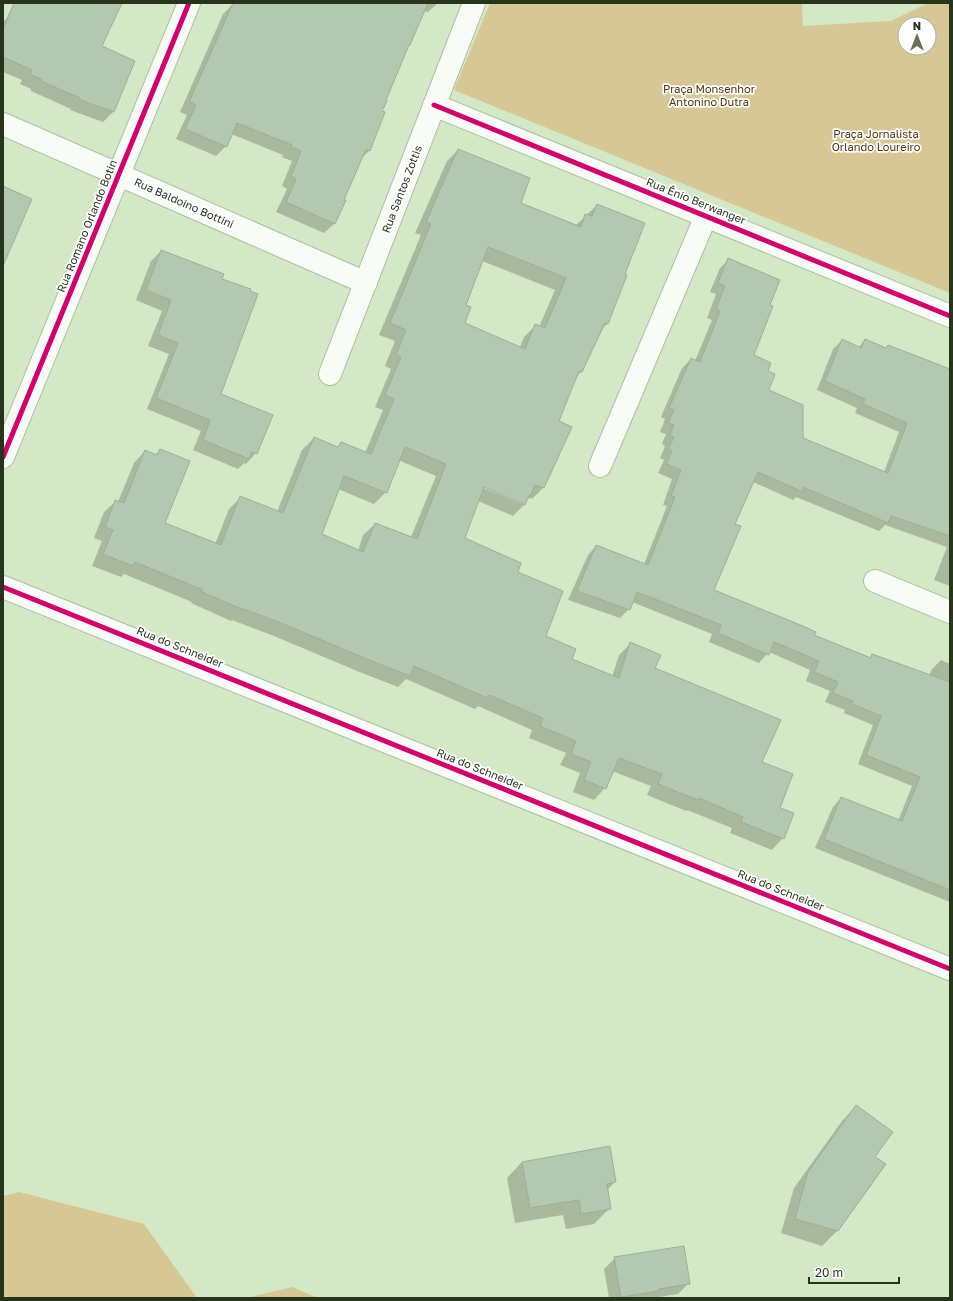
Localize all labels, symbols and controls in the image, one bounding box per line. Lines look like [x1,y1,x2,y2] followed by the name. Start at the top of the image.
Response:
[897,16,937,56] north arrow
[913,19,921,32] text: N
[663,82,756,108] park label: Praça Monsenhor Antonino Dutra
[832,127,921,153] park label: Praça Jornalista Orlando Loureiro
[379,143,424,234] street label: Rua Santos Zottis
[54,158,119,294] street label: Rua Romano Orlando Botin
[132,175,236,230] street label: Rua Baldoino Bottini
[645,175,748,227] street label: Rua Ênio Berwanger
[135,623,226,670] street label: Rua do Schneider
[435,745,526,792] street label: Rua do Schneider
[736,866,827,913] street label: Rua do Schneider
[809,1259,899,1285] scale bar
[815,1265,843,1280] text: 20 m

